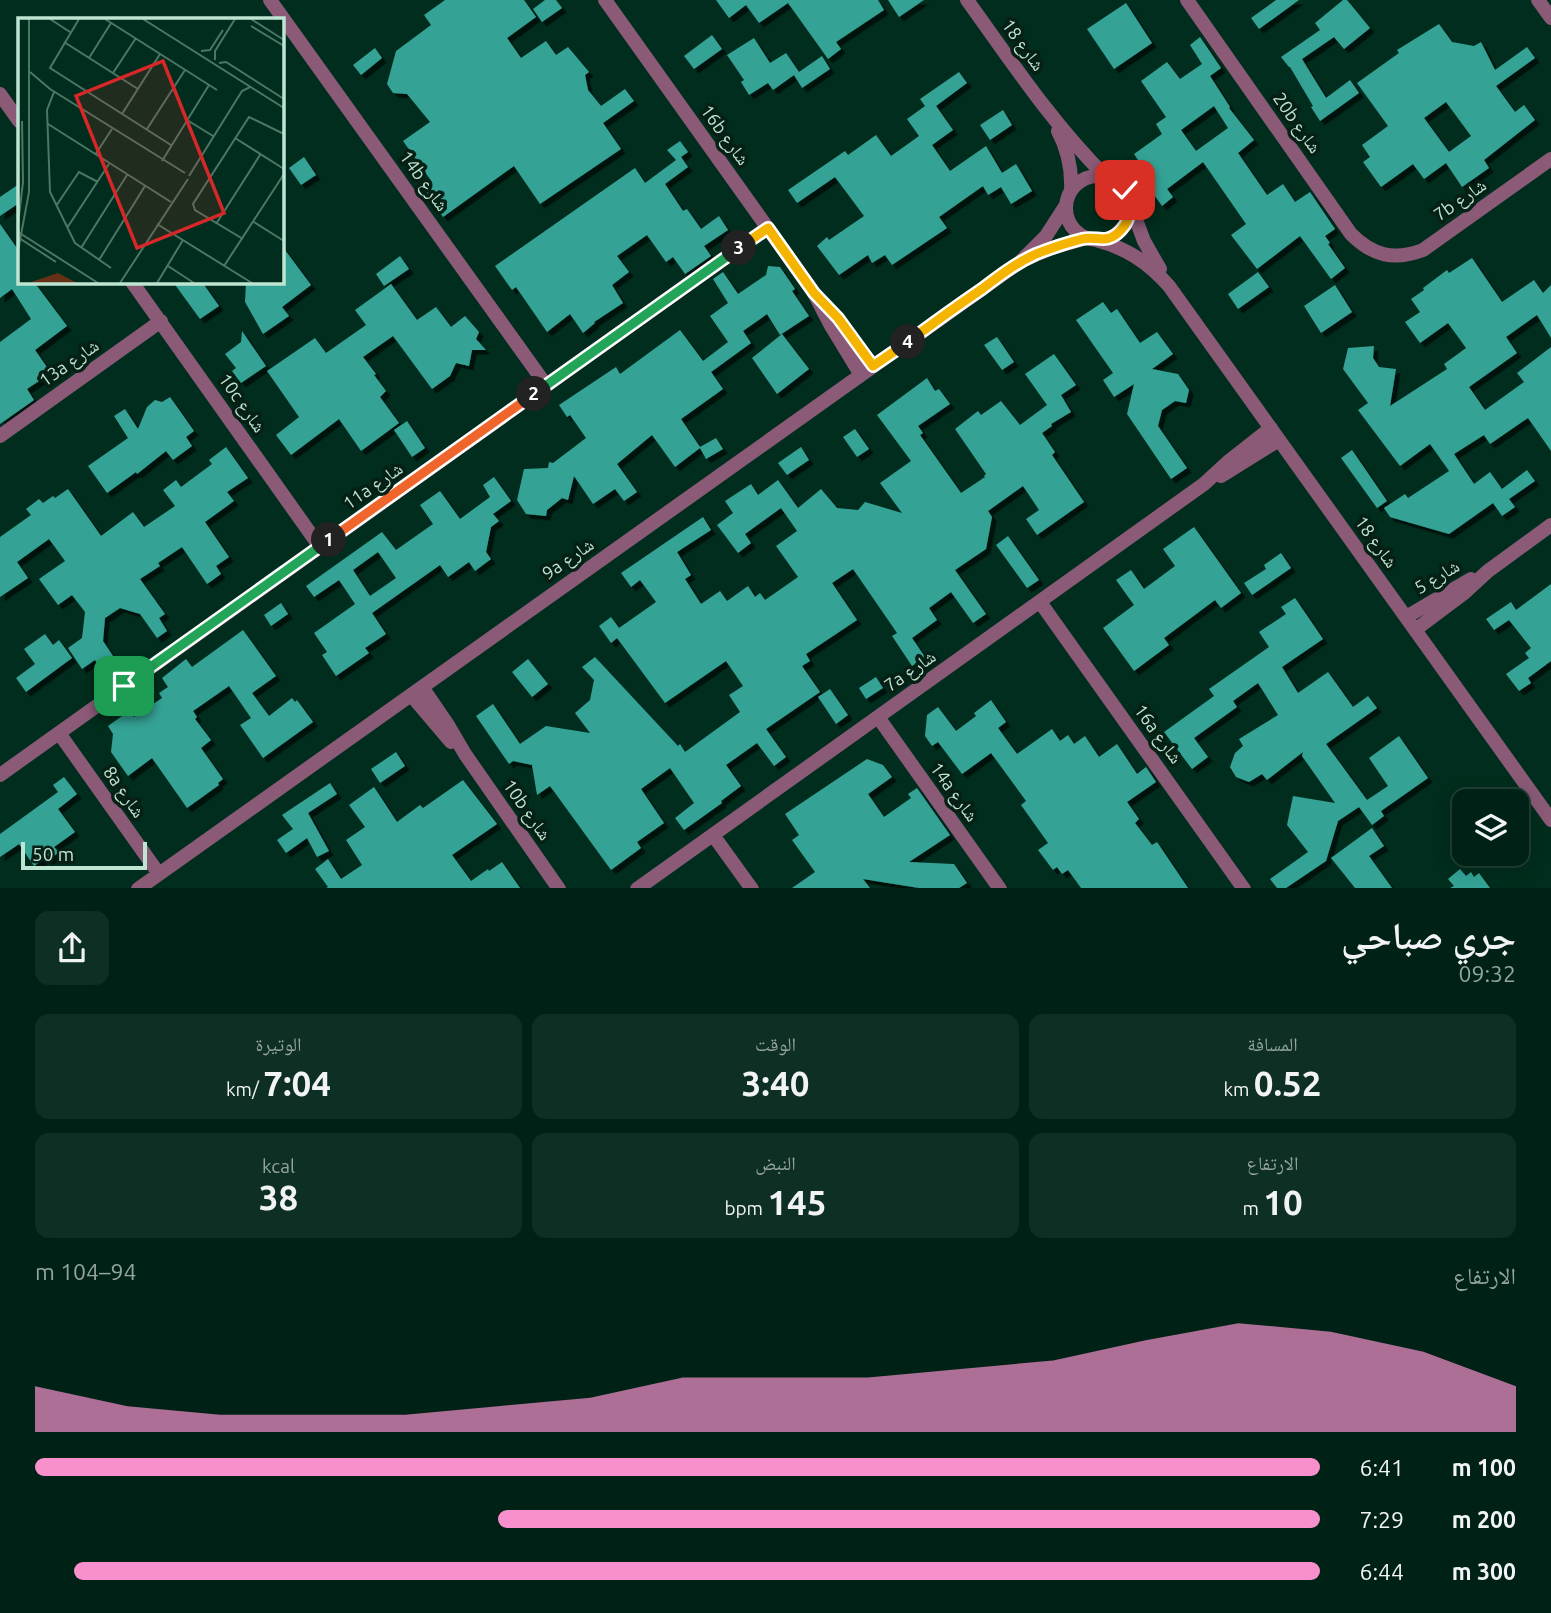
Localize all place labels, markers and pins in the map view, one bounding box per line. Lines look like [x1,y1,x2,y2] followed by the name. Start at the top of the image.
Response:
[1095,160,1155,220] pin
[722,230,756,266] pin: 3
[890,324,926,360] pin: 4
[516,376,552,412] pin: 2
[312,522,346,558] pin: 1
[94,656,154,716] pin

